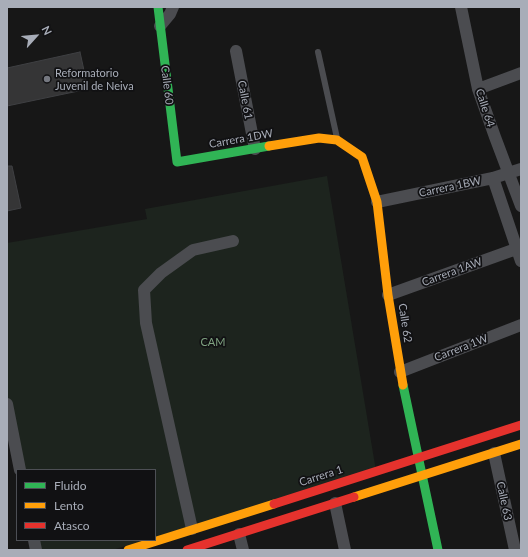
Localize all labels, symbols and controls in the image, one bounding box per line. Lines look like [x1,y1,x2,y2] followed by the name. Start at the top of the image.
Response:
[16,16,56,56] north arrow
[39,24,55,37] text: N
[158,65,176,105] street label: Calle 60
[55,66,134,92] place label: Reformatorio Juvenil de Neiva
[42,74,52,84] marker: Reformatorio Juvenil de Neiva
[235,79,255,121] street label: Calle 61
[473,87,497,129] street label: Calle 64
[208,127,274,151] street label: Carrera 1DW
[418,174,482,200] street label: Carrera 1BW
[420,255,484,289] street label: Carrera 1AW
[395,303,415,343] street label: Calle 62
[432,332,490,364] street label: Carrera 1W
[200,335,226,349] park label: CAM
[298,463,344,489] street label: Carrera 1
[16,469,156,541] legend
[54,478,87,493] text: Fluido
[493,480,515,522] street label: Calle 63
[54,498,84,513] text: Lento
[54,518,90,533] text: Atasco

